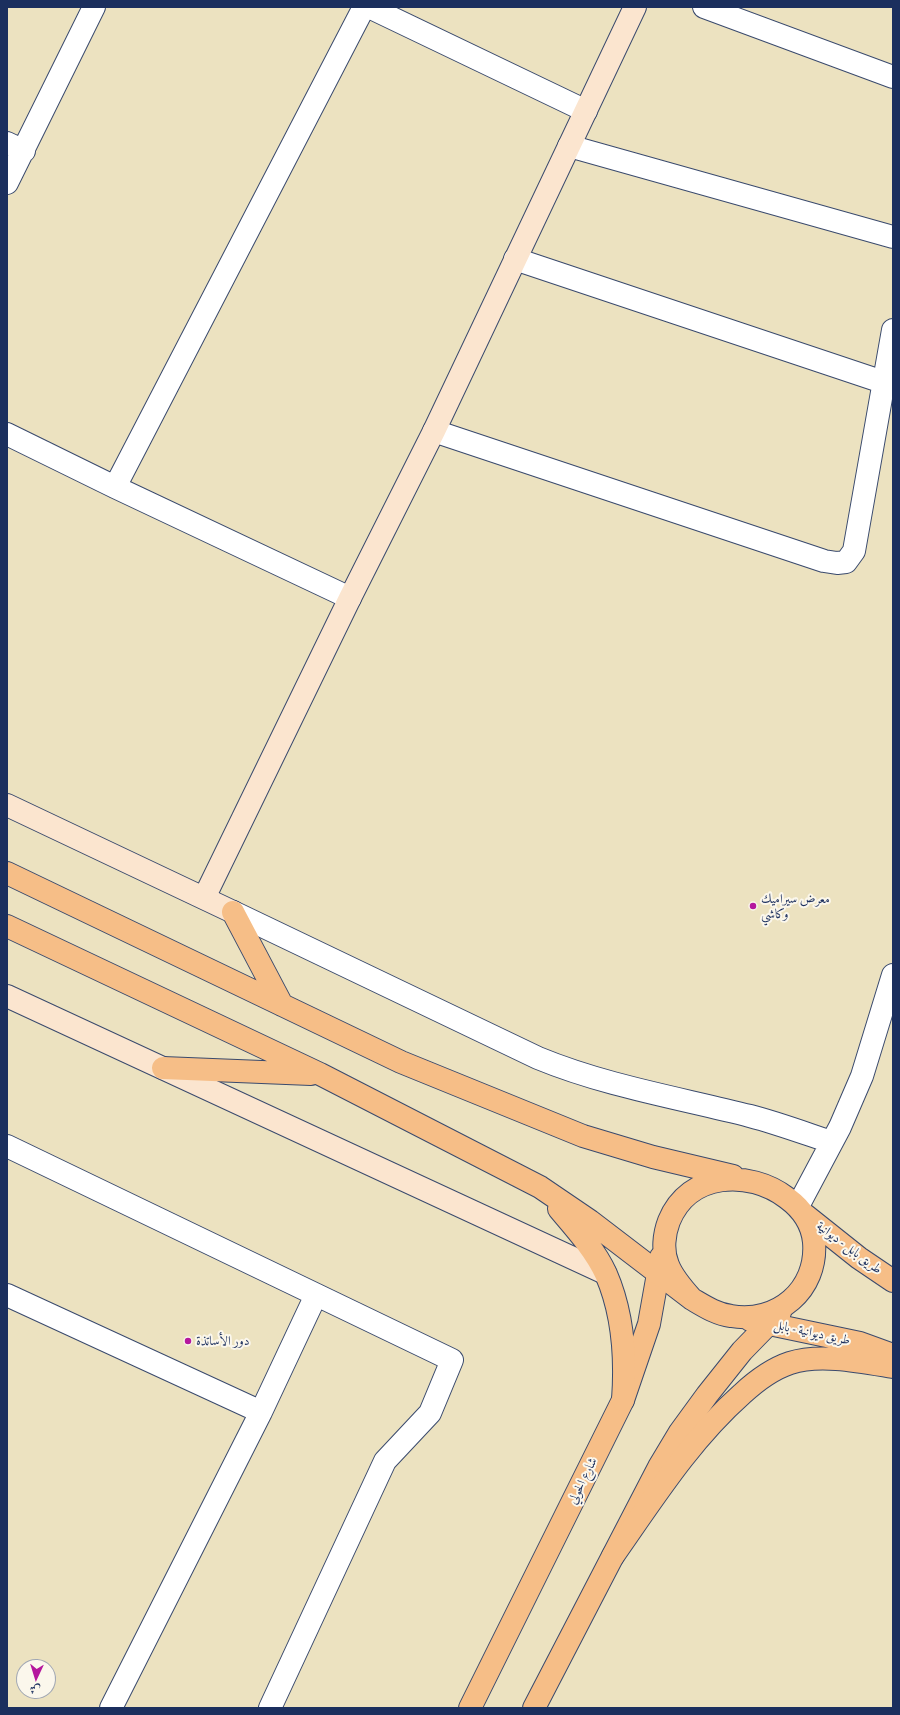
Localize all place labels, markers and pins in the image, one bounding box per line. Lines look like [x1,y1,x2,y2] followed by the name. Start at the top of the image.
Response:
[761,891,830,922] place label: معرض سيراميك وكاشي
[748,901,758,911] marker: معرض سيراميك وكاشي
[196,1333,250,1349] place label: دور الأساتذة
[183,1336,193,1346] marker: دور الأساتذة

